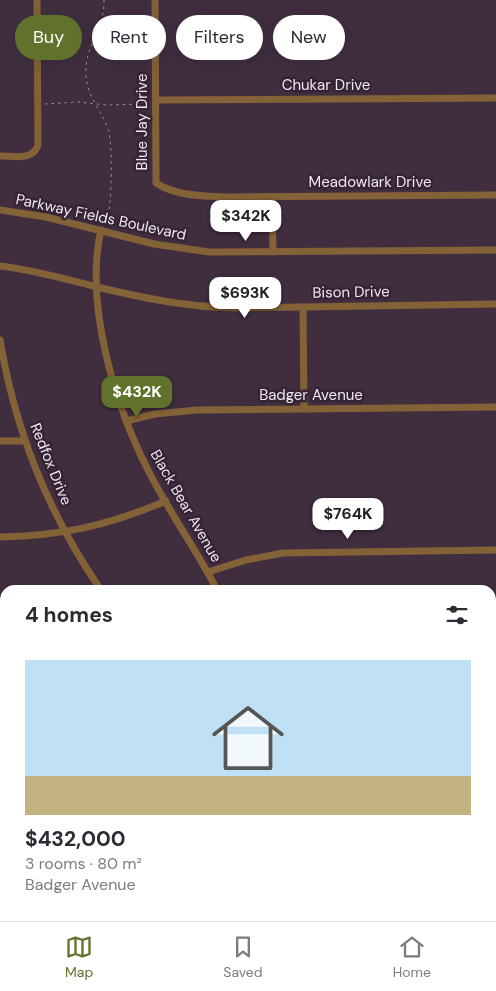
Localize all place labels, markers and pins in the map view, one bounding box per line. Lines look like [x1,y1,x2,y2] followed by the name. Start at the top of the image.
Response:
[211,200,281,242] pin: $342K
[210,276,280,319] pin: $693K
[102,376,172,418] pin: $432K
[313,498,383,540] pin: $764K

